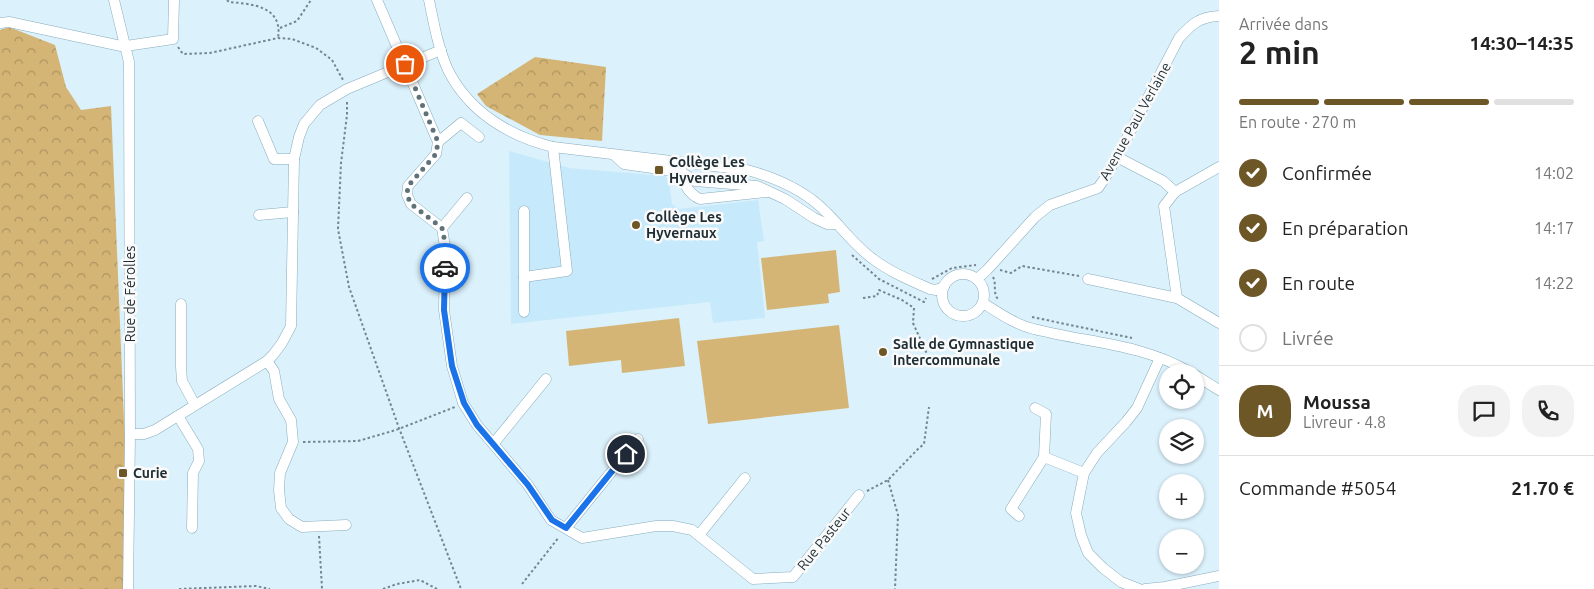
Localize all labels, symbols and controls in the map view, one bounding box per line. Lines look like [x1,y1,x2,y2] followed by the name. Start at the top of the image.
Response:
[1239,15,1328,33] text: Arrivée dans
[1469,32,1574,54] text: 14:30–14:35
[1239,34,1320,70] text: 2 min
[384,43,426,85] pin
[391,50,419,78] icon: bag
[1096,59,1174,183] street label: Avenue Paul Verlaine
[1239,113,1356,131] text: En route · 270 m
[669,154,748,186] place label: Collège Les Hyverneaux
[1239,159,1267,187] icon: check
[1282,162,1372,184] text: Confirmée
[653,164,665,176] marker: Collège Les Hyverneaux
[1534,164,1574,182] text: 14:02
[646,209,722,241] place label: Collège Les Hyvernaux
[1239,214,1267,242] icon: check
[1282,217,1409,239] text: En préparation
[630,219,642,231] marker: Collège Les Hyvernaux
[1534,219,1574,237] text: 14:17
[420,243,470,293] courier
[122,246,138,342] street label: Rue de Férolles
[431,254,459,282] icon: car
[1239,269,1267,297] icon: check
[1282,272,1355,294] text: En route
[1534,274,1574,292] text: 14:22
[1282,327,1334,349] text: Livrée
[893,336,1034,368] place label: Salle de Gymnastique Intercommunale
[877,346,889,358] marker: Salle de Gymnastique Intercommunale
[1159,364,1204,574] map controls
[1159,364,1204,409] button: locate
[1458,385,1510,437] button: chat
[1522,385,1574,437] button: phone
[1303,391,1371,413] text: Moussa
[1257,400,1273,422] text: M
[1303,413,1386,431] text: Livreur · 4.8
[1159,419,1204,464] button: layers
[605,433,647,475] pin
[612,440,640,468] icon: home
[133,465,168,481] place label: Curie
[117,467,129,479] marker: Curie
[1159,474,1204,519] button: +
[1239,477,1396,499] text: Commande #5054
[1511,477,1574,499] text: 21.70 €
[794,504,854,573] street label: Rue Pasteur
[1159,529,1204,574] button: −

